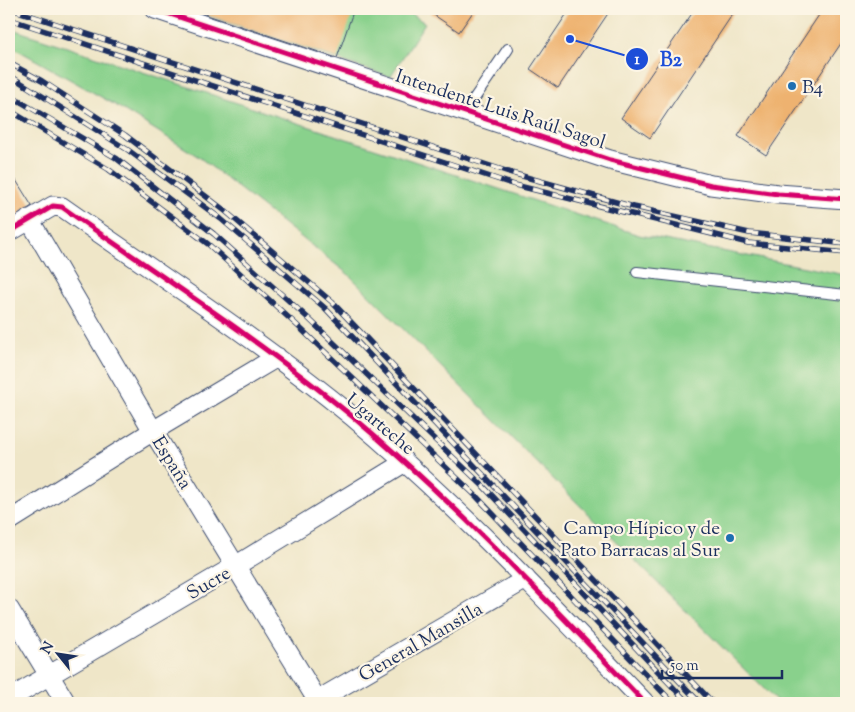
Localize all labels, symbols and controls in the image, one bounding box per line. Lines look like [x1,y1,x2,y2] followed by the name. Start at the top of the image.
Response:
[625,42,692,77] callout: B2
[660,47,683,76] text: B2
[634,50,640,71] text: 1
[392,64,609,157] street label: Intendente Luis Raúl Sagol
[802,75,823,102] place label: B4
[786,80,798,92] marker: B4
[339,388,420,462] street label: Ugarteche
[144,431,198,495] street label: España
[560,516,720,565] place label: Campo Hípico y de Pato Barracas al Sur
[724,532,736,544] marker: Campo Hípico y de Pato Barracas al Sur
[182,561,236,608] street label: Sucre
[354,597,488,690] street label: General Mansilla
[32,630,82,680] north arrow
[37,639,60,658] text: N
[662,647,782,679] scale bar
[669,656,699,677] text: 50 m

